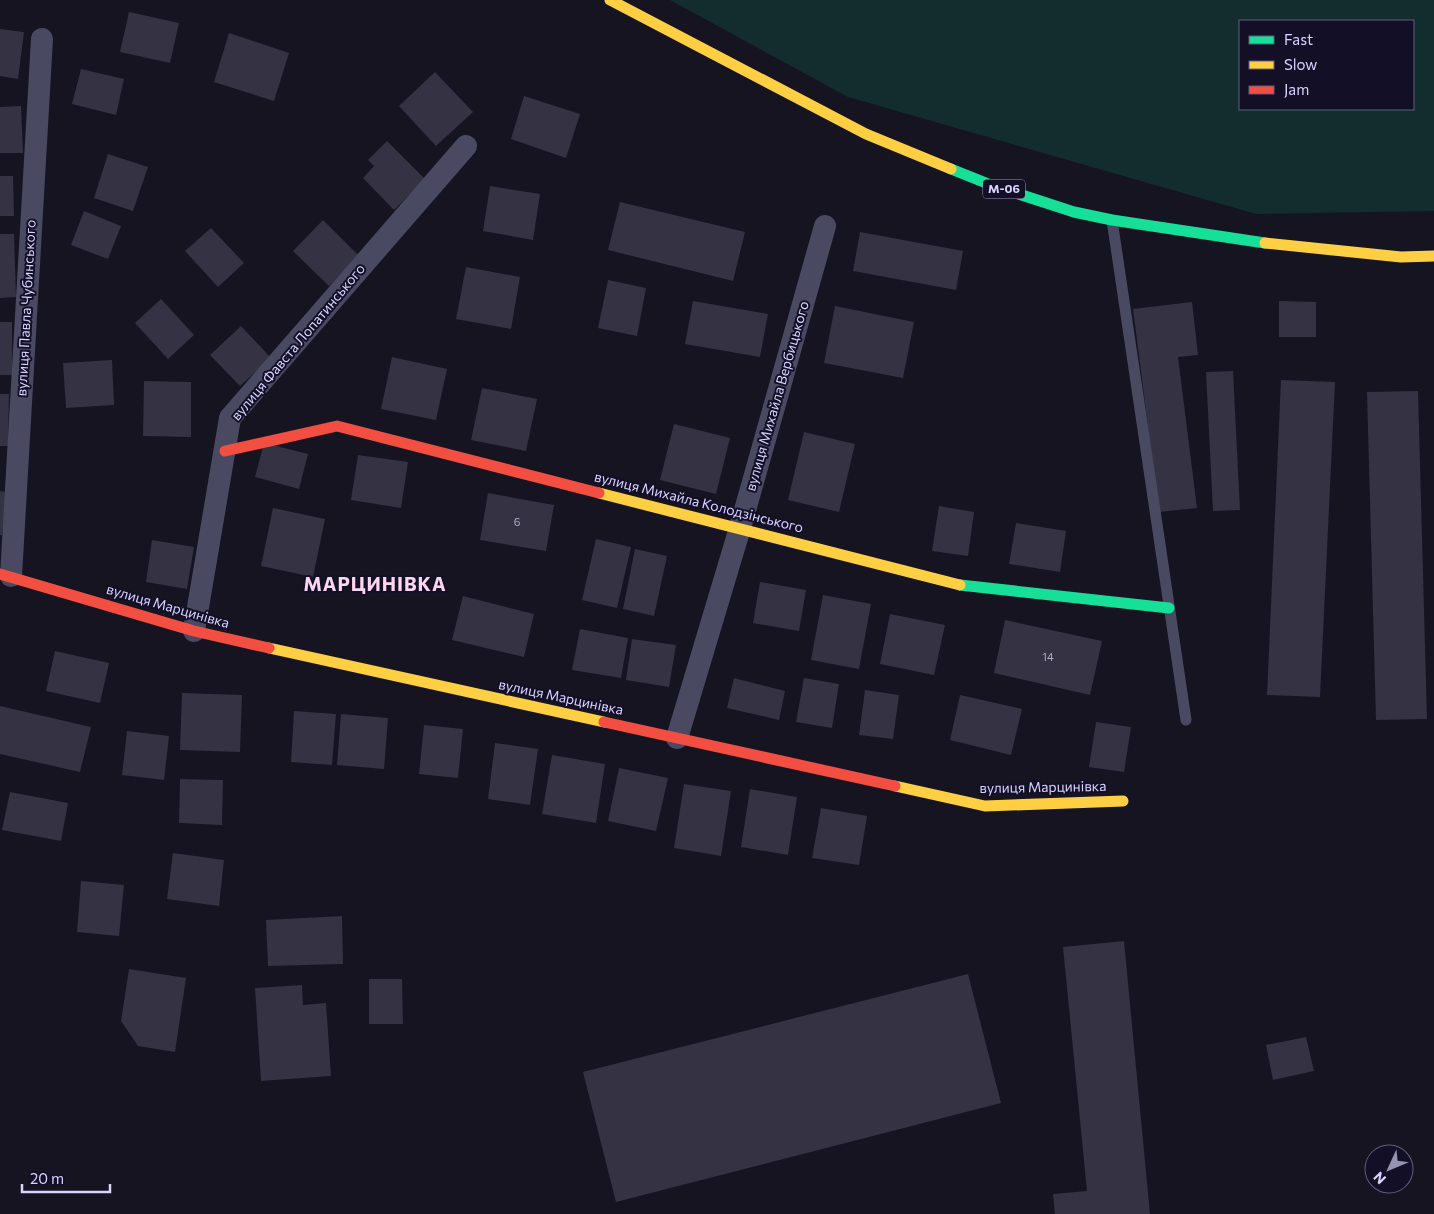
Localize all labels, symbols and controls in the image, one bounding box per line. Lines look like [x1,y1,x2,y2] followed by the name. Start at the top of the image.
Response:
[1239,20,1414,110] legend
[1284,30,1313,48] text: Fast
[1284,55,1317,73] text: Slow
[1284,80,1309,98] text: Jam
[983,180,1025,198] road number: М-06
[12,219,39,397] street label: вулиця Павла Чубинського
[227,260,368,423] street label: вулиця Фавста Лопатинського
[741,299,812,493] street label: вулиця Михайла Вербицького
[593,467,805,536] street label: вулиця Михайла Колодзінського
[514,515,521,528] house number: 6
[303,572,447,595] district label: МАРЦИНІВКА
[105,580,232,631] street label: вулиця Марцинівка
[1042,650,1054,663] house number: 14
[497,675,625,718] street label: вулиця Марцинівка
[979,777,1107,796] street label: вулиця Марцинівка
[1364,1144,1414,1194] north arrow
[22,1162,110,1194] scale bar
[30,1169,64,1187] text: 20 m
[1370,1169,1389,1188] text: N

